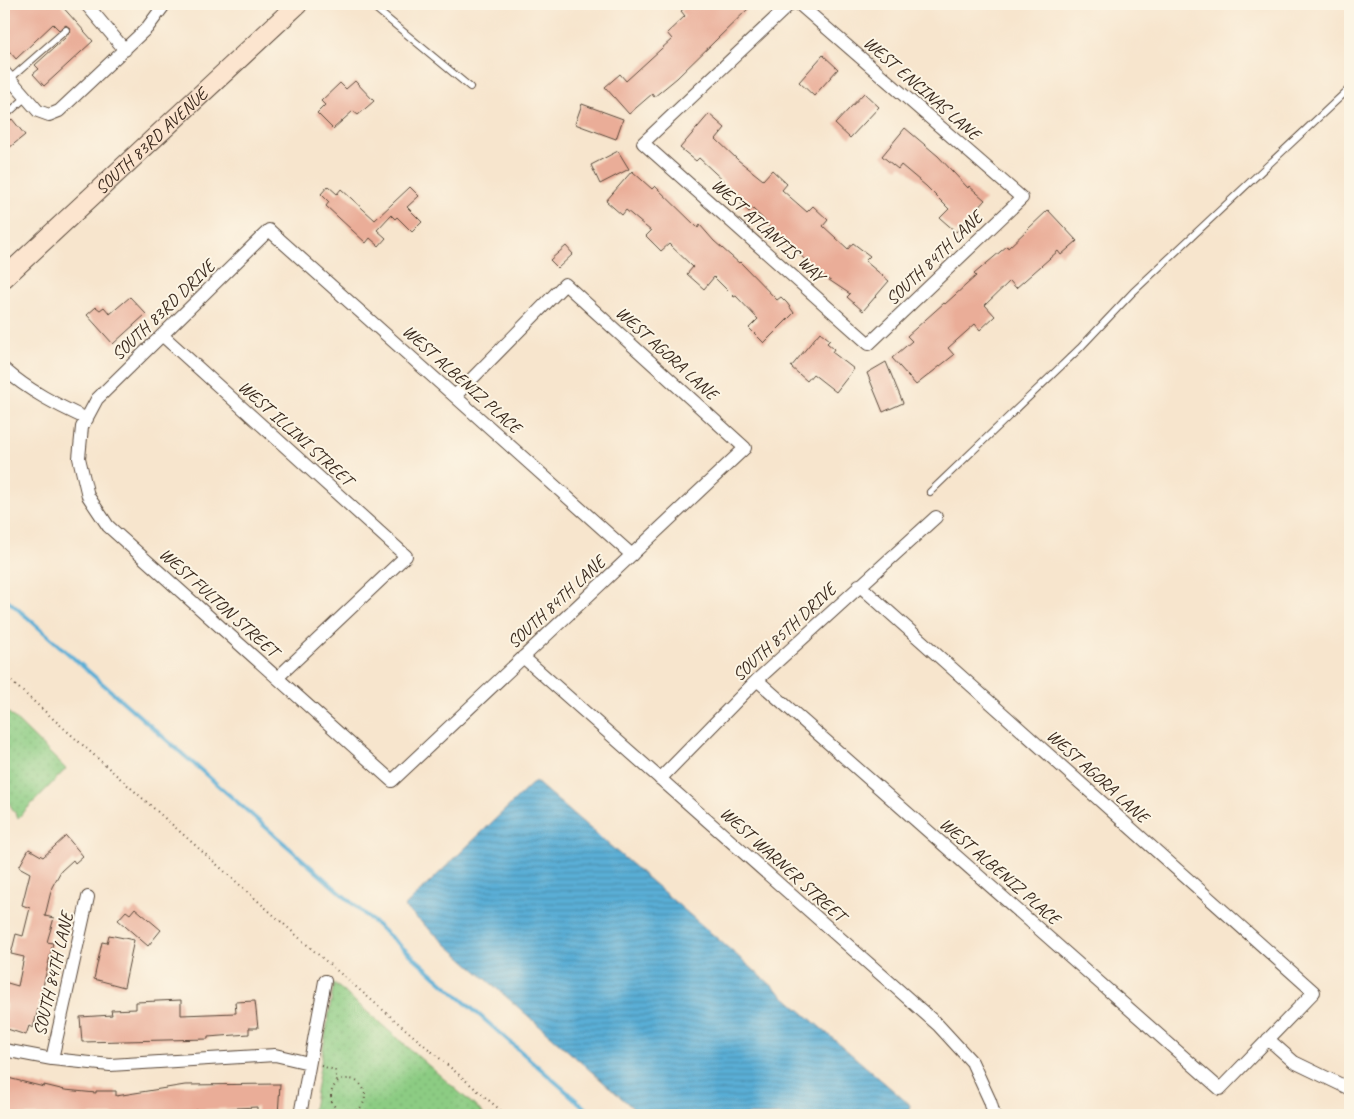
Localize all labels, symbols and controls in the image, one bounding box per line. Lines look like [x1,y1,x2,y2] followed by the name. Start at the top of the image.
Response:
[859,31,987,146] street label: WEST ENCINAS LANE
[90,81,214,199] street label: SOUTH 83RD AVENUE
[707,174,832,289] street label: WEST ATLANTIS WAY
[881,205,988,310] street label: SOUTH 84TH LANE
[107,254,221,365] street label: SOUTH 83RD DRIVE
[612,301,724,406] street label: WEST AGORA LANE
[398,320,528,440] street label: WEST ALBENIZ PLACE
[234,376,361,493] street label: WEST ILLINI STREET
[155,543,287,664] street label: WEST FULTON STREET
[502,550,611,653] street label: SOUTH 84TH LANE
[728,577,842,686] street label: SOUTH 85TH DRIVE
[1043,724,1155,829] street label: WEST AGORA LANE
[716,802,854,929] street label: WEST WARNER STREET
[935,813,1066,931] street label: WEST ALBENIZ PLACE
[28,908,78,1038] street label: SOUTH 84TH LANE

